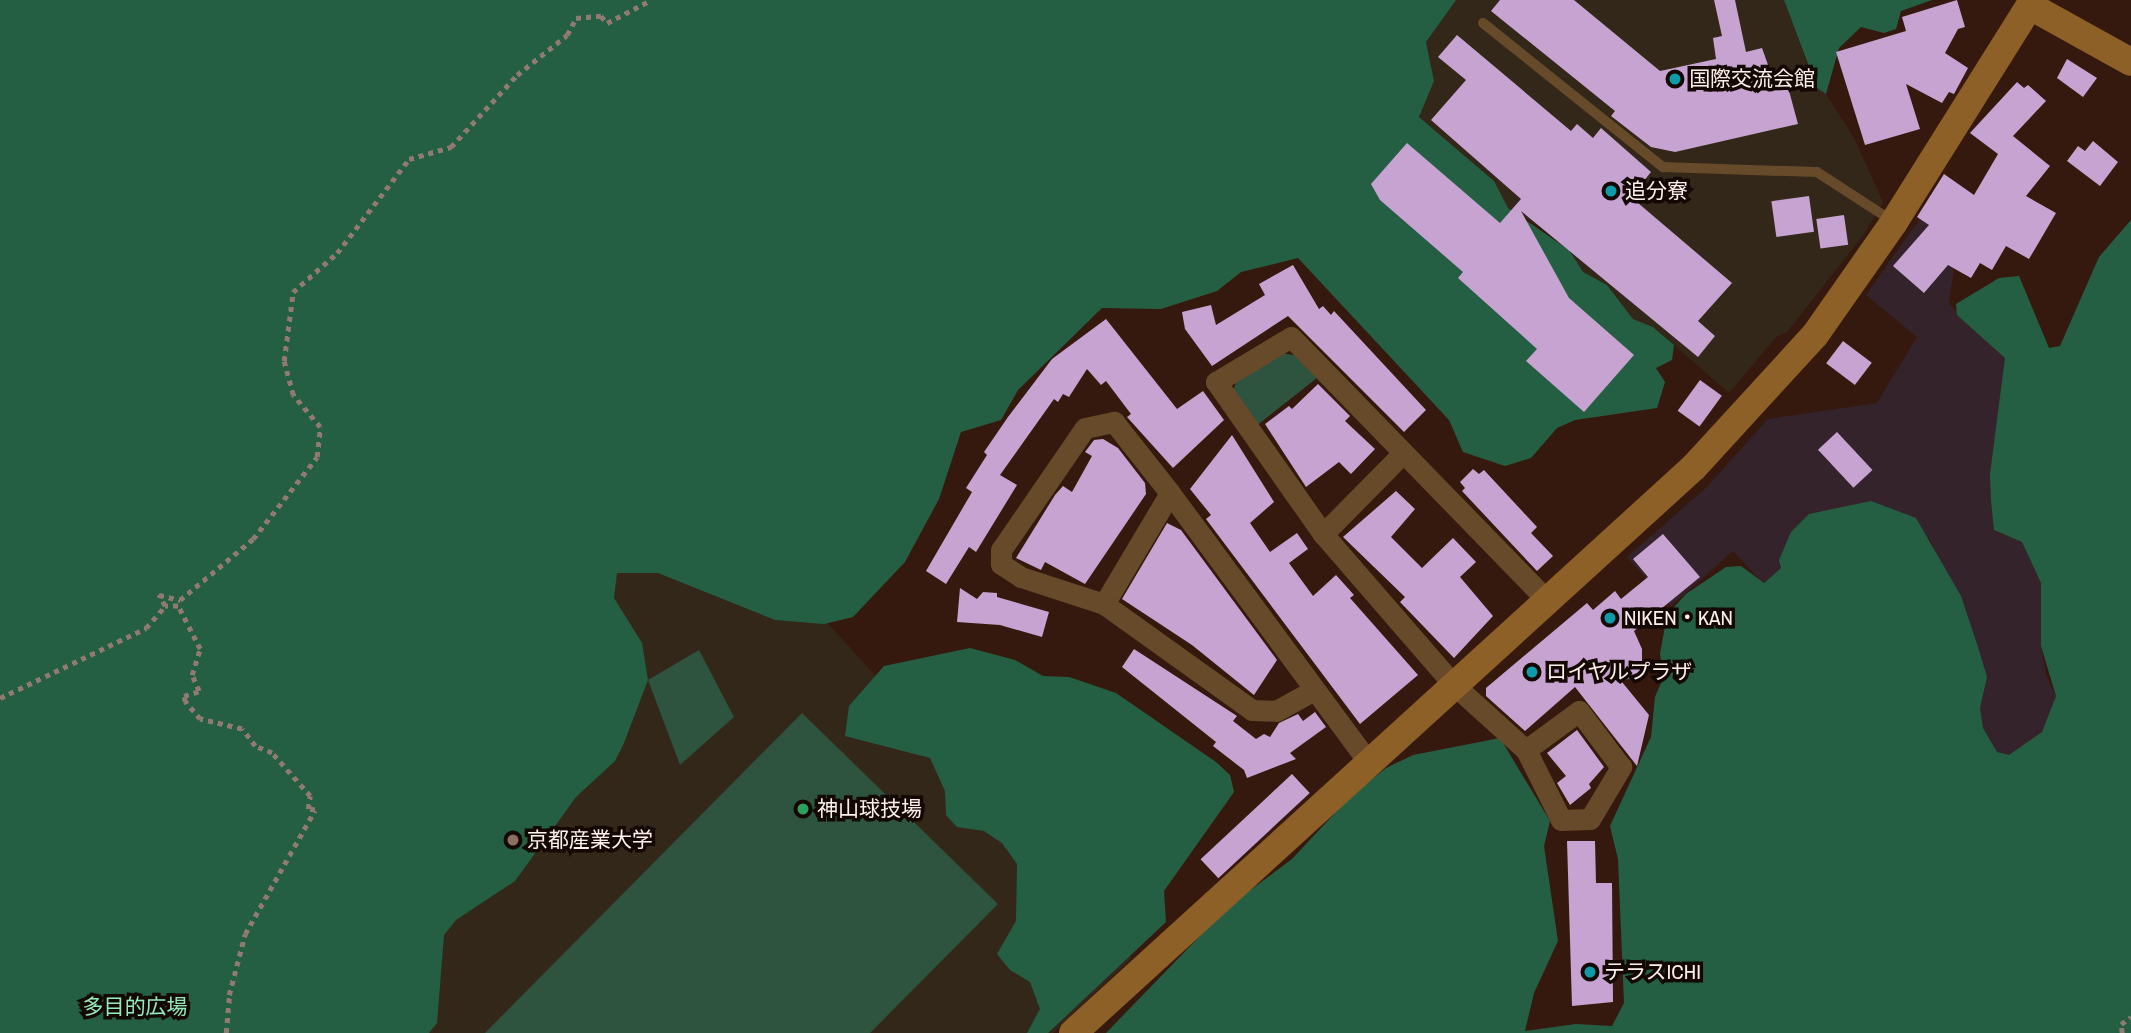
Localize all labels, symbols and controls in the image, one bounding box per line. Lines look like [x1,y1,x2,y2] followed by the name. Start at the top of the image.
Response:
[1689,66,1815,92] place label: 国際交流会館
[1667,71,1683,87] marker: 国際交流会館
[1625,178,1688,204] place label: 追分寮
[1603,183,1619,199] marker: 追分寮
[1624,605,1733,631] place label: NIKEN・KAN
[1602,610,1618,626] marker: NIKEN・KAN
[1546,659,1693,685] place label: ロイヤルプラザ
[1524,664,1540,680] marker: ロイヤルプラザ
[817,796,922,822] place label: 神山球技場
[795,801,811,817] marker: 神山球技場
[527,827,653,853] place label: 京都産業大学
[505,832,521,848] marker: 京都産業大学
[1604,959,1701,985] place label: テラスICHI
[1582,964,1598,980] marker: テラスICHI
[83,994,187,1020] park label: 多目的広場

